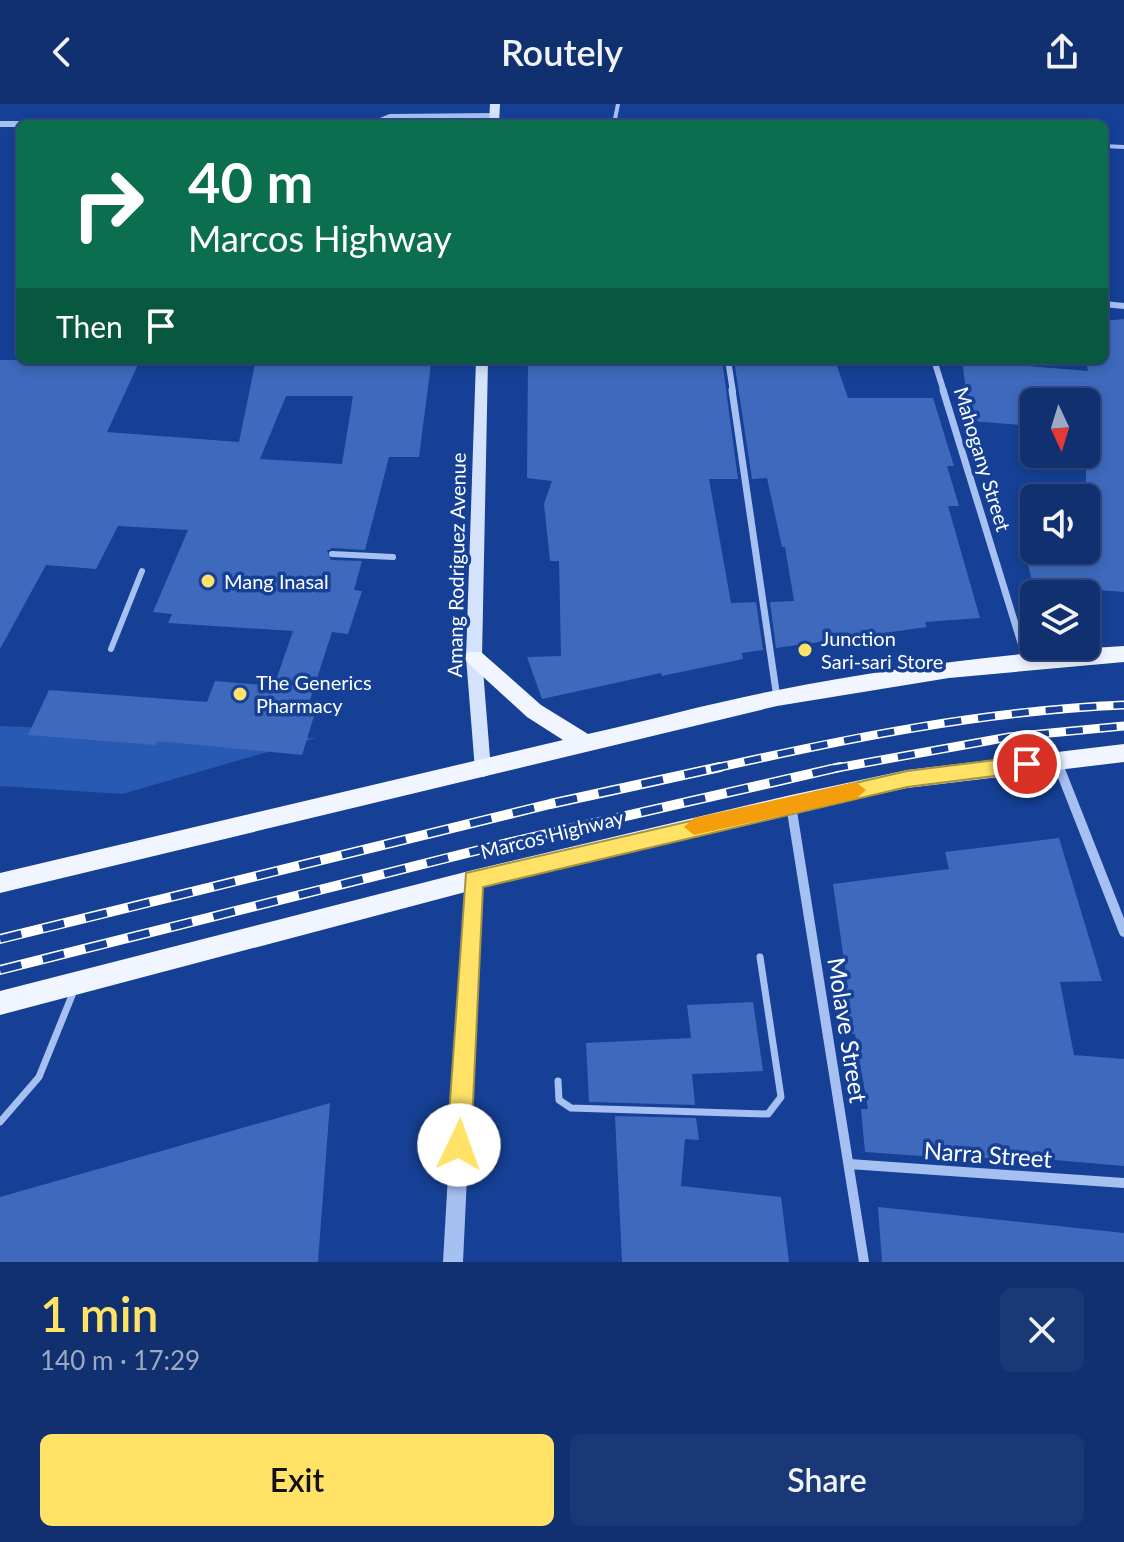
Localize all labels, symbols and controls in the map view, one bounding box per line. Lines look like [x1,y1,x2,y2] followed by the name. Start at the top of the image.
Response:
[40,30,84,74] icon: back
[501,30,623,74] text: Routely
[1040,30,1084,74] icon: share
[188,148,313,215] text: 40 m
[56,152,160,256] icon: right
[188,216,452,260] text: Marcos Highway
[139,304,183,348] icon: arrive
[56,308,123,344] text: Then
[950,384,1016,534] street label: Mahogany Street
[1020,388,1100,468] north arrow
[1020,388,1100,660] map controls
[442,452,470,678] street label: Amang Rodriguez Avenue
[1020,484,1100,564] button: sound
[224,569,329,593] place label: Mang Inasal
[199,572,217,590] marker: Mang Inasal
[1020,580,1100,660] button: layers
[821,626,943,673] place label: Junction Sari-sari Store
[796,641,814,659] marker: Junction Sari-sari Store
[256,670,372,717] place label: The Generics Pharmacy
[231,685,249,703] marker: The Generics Pharmacy
[993,730,1061,798] pin
[1005,742,1049,786] icon: arrive
[478,804,627,863] street label: Marcos Highway
[822,955,874,1105] street label: Molave Street
[417,1103,501,1187] position arrow
[923,1135,1053,1173] street label: Narra Street
[40,1285,158,1342] text: 1 min
[1000,1288,1084,1372] button: close
[40,1344,200,1376] text: 140 m · 17:29
[40,1434,554,1526] button: Exit
[570,1434,1084,1526] button: Share

